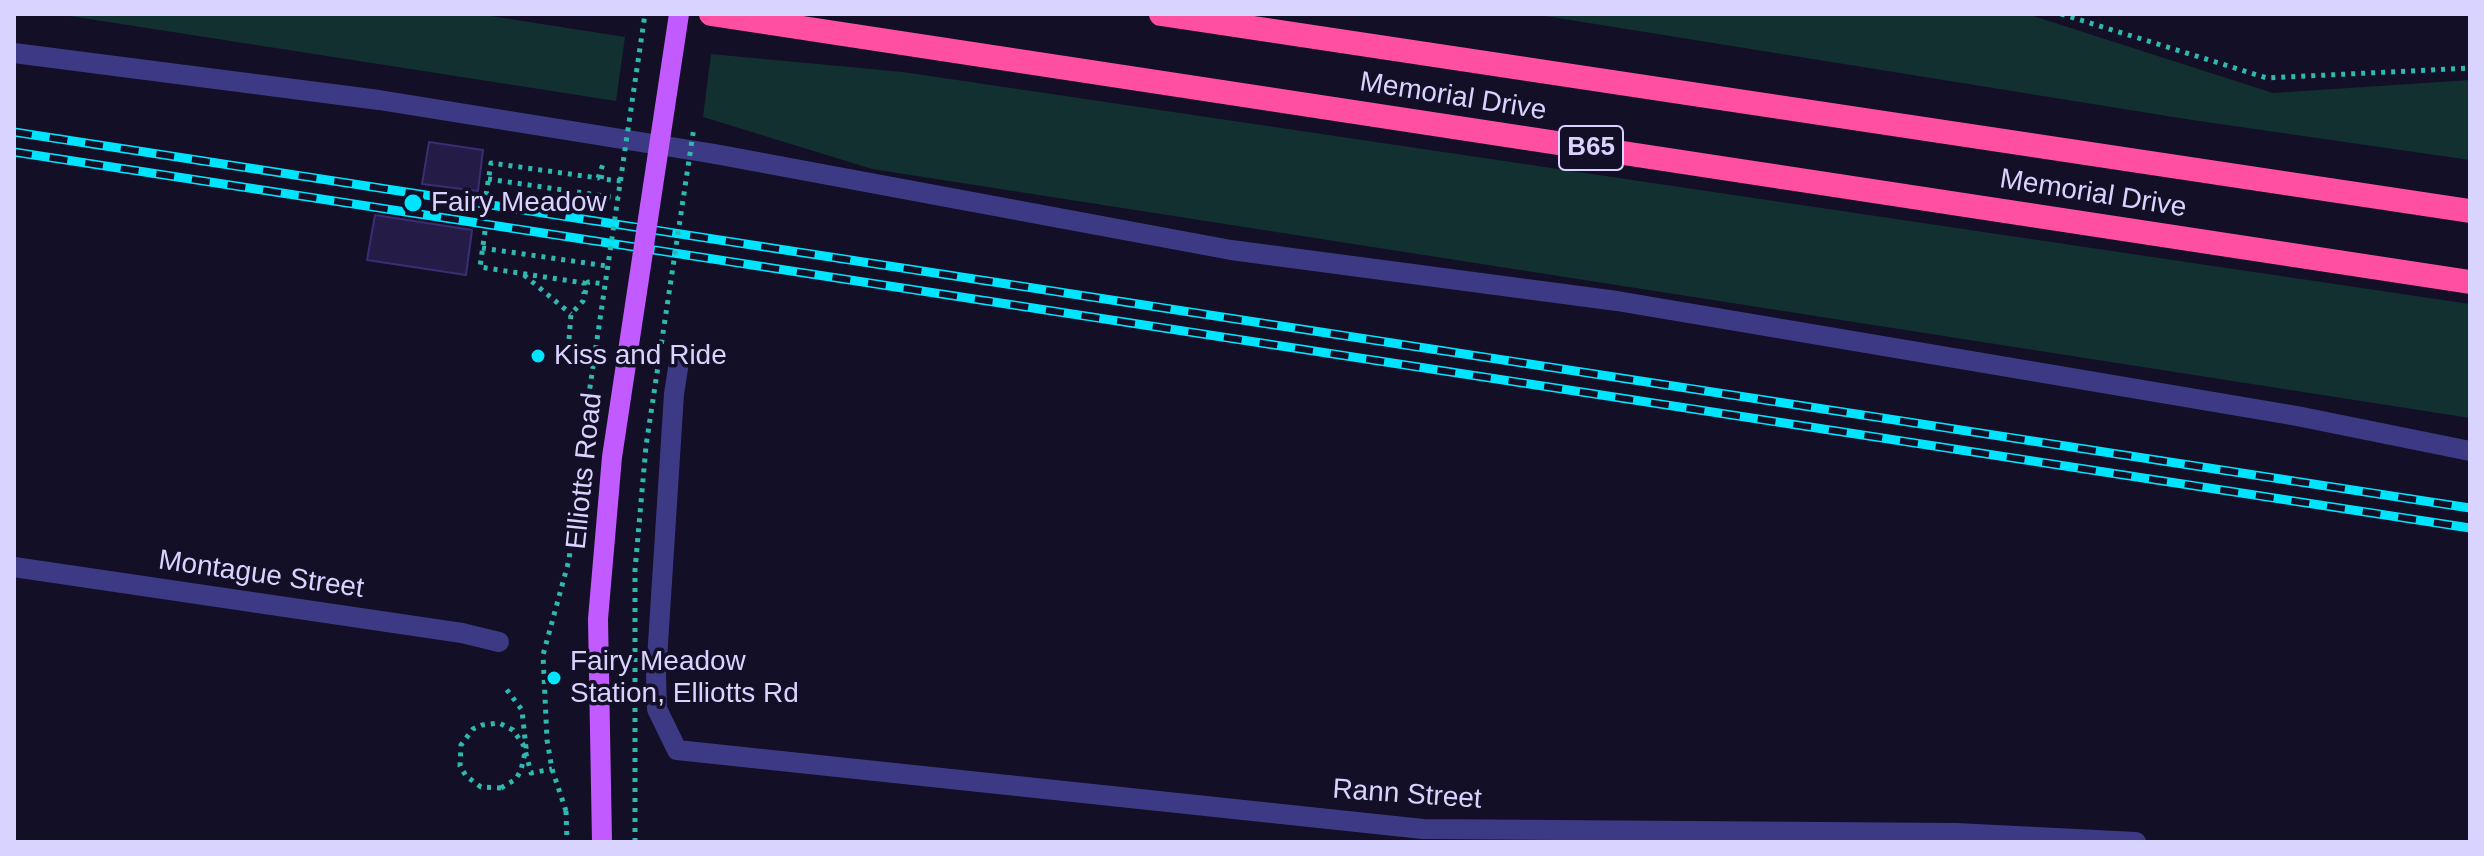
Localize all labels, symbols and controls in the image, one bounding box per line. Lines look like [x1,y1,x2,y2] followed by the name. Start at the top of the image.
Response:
[1357,66,1549,128] street label: Memorial Drive
[1559,126,1623,170] road number: B65
[1997,163,2189,225] street label: Memorial Drive
[431,186,607,220] place label: Fairy Meadow
[402,192,424,214] marker: Fairy Meadow
[554,339,727,373] place label: Kiss and Ride
[529,347,547,365] marker: Kiss and Ride
[560,391,610,551] street label: Elliotts Road
[156,544,366,606] street label: Montague Street
[570,645,799,711] place label: Fairy Meadow Station, Elliotts Rd
[545,669,563,687] marker: Fairy Meadow Station, Elliotts Rd
[1331,773,1483,817] street label: Rann Street

